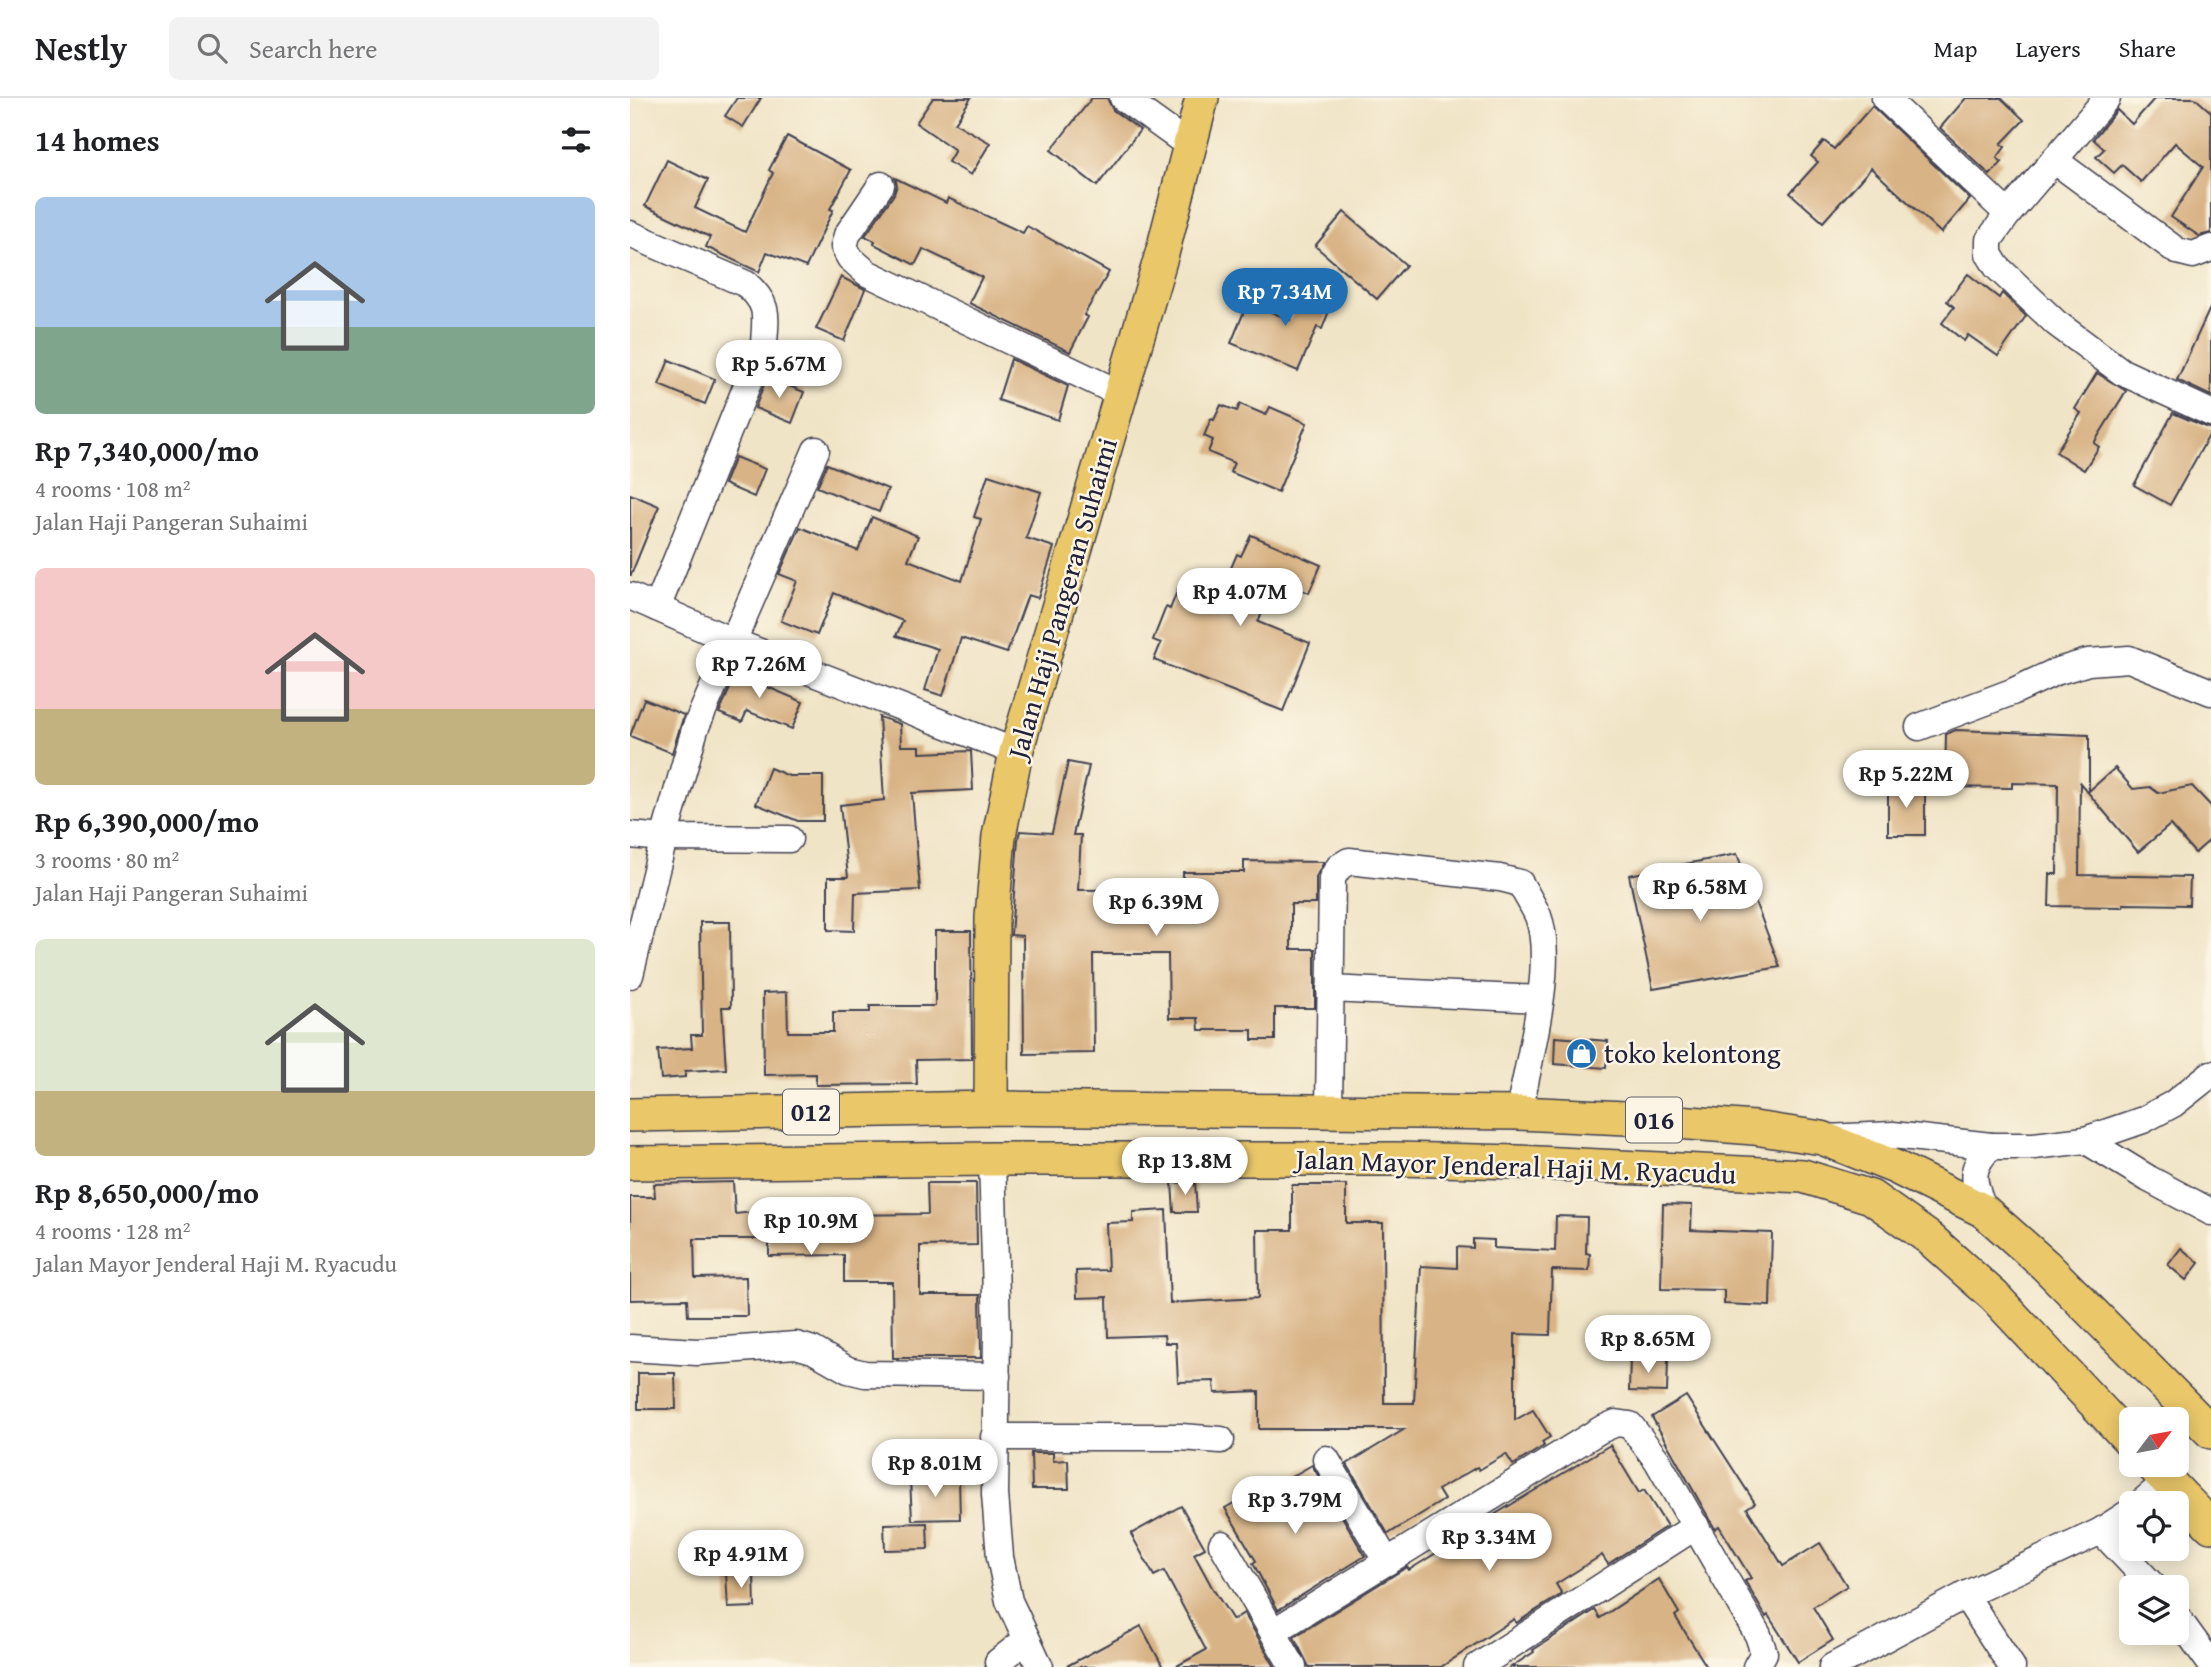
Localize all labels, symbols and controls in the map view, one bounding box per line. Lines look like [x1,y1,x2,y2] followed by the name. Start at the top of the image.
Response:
[169,17,659,80] search box
[35,24,127,72] text: Nestly
[193,29,231,67] icon: search
[249,29,377,68] text: Search here
[1934,31,1977,66] text: Map
[2015,31,2081,66] text: Layers
[2119,31,2176,66] text: Share
[35,118,160,162] text: 14 homes
[557,121,595,159] icon: filters
[252,243,378,369] icon: home
[1213,268,1357,328] pin: Rp 7.34M
[1238,274,1332,307] text: Rp 7.34M
[707,341,851,400] pin: Rp 5.67M
[732,346,826,379] text: Rp 5.67M
[35,428,259,472] text: Rp 7,340,000/mo
[995,432,1127,766] street label: Jalan Haji Pangeran Suhaimi
[35,472,190,505] text: 4 rooms · 108 m²
[35,505,308,538] text: Jalan Haji Pangeran Suhaimi
[1168,568,1312,628] pin: Rp 4.07M
[1193,574,1287,607] text: Rp 4.07M
[252,614,378,740] icon: home
[687,640,831,700] pin: Rp 7.26M
[712,646,806,679] text: Rp 7.26M
[1834,750,1978,810] pin: Rp 5.22M
[1859,756,1953,789] text: Rp 5.22M
[35,799,259,843] text: Rp 6,390,000/mo
[35,843,179,876] text: 3 rooms · 80 m²
[1628,864,1772,923] pin: Rp 6.58M
[1653,869,1747,902] text: Rp 6.58M
[35,876,308,909] text: Jalan Haji Pangeran Suhaimi
[1084,878,1228,938] pin: Rp 6.39M
[1109,884,1203,917] text: Rp 6.39M
[252,985,378,1111] icon: home
[1604,1032,1781,1073] place label: toko kelontong
[1564,1036,1598,1070] shop icon: toko kelontong
[783,1090,839,1134] road number: 012
[1626,1098,1682,1142] road number: 016
[1292,1137,1737,1194] street label: Jalan Mayor Jenderal Haji M. Ryacudu
[1113,1138,1257,1197] pin: Rp 13.8M
[1138,1143,1232,1176] text: Rp 13.8M
[35,1170,259,1214] text: Rp 8,650,000/mo
[739,1198,883,1257] pin: Rp 10.9M
[764,1203,858,1236] text: Rp 10.9M
[35,1214,190,1247] text: 4 rooms · 128 m²
[35,1247,397,1280] text: Jalan Mayor Jenderal Haji M. Ryacudu
[1576,1316,1720,1375] pin: Rp 8.65M
[1601,1321,1695,1354] text: Rp 8.65M
[2119,1407,2189,1477] north arrow
[2119,1407,2189,1645] map controls
[863,1440,1007,1499] pin: Rp 8.01M
[888,1445,982,1478] text: Rp 8.01M
[1223,1476,1367,1536] pin: Rp 3.79M
[1248,1482,1342,1515] text: Rp 3.79M
[2119,1491,2189,1561] button: locate
[1417,1514,1561,1573] pin: Rp 3.34M
[1442,1519,1536,1552] text: Rp 3.34M
[669,1530,813,1590] pin: Rp 4.91M
[694,1536,788,1569] text: Rp 4.91M
[2119,1575,2189,1645] button: layers

